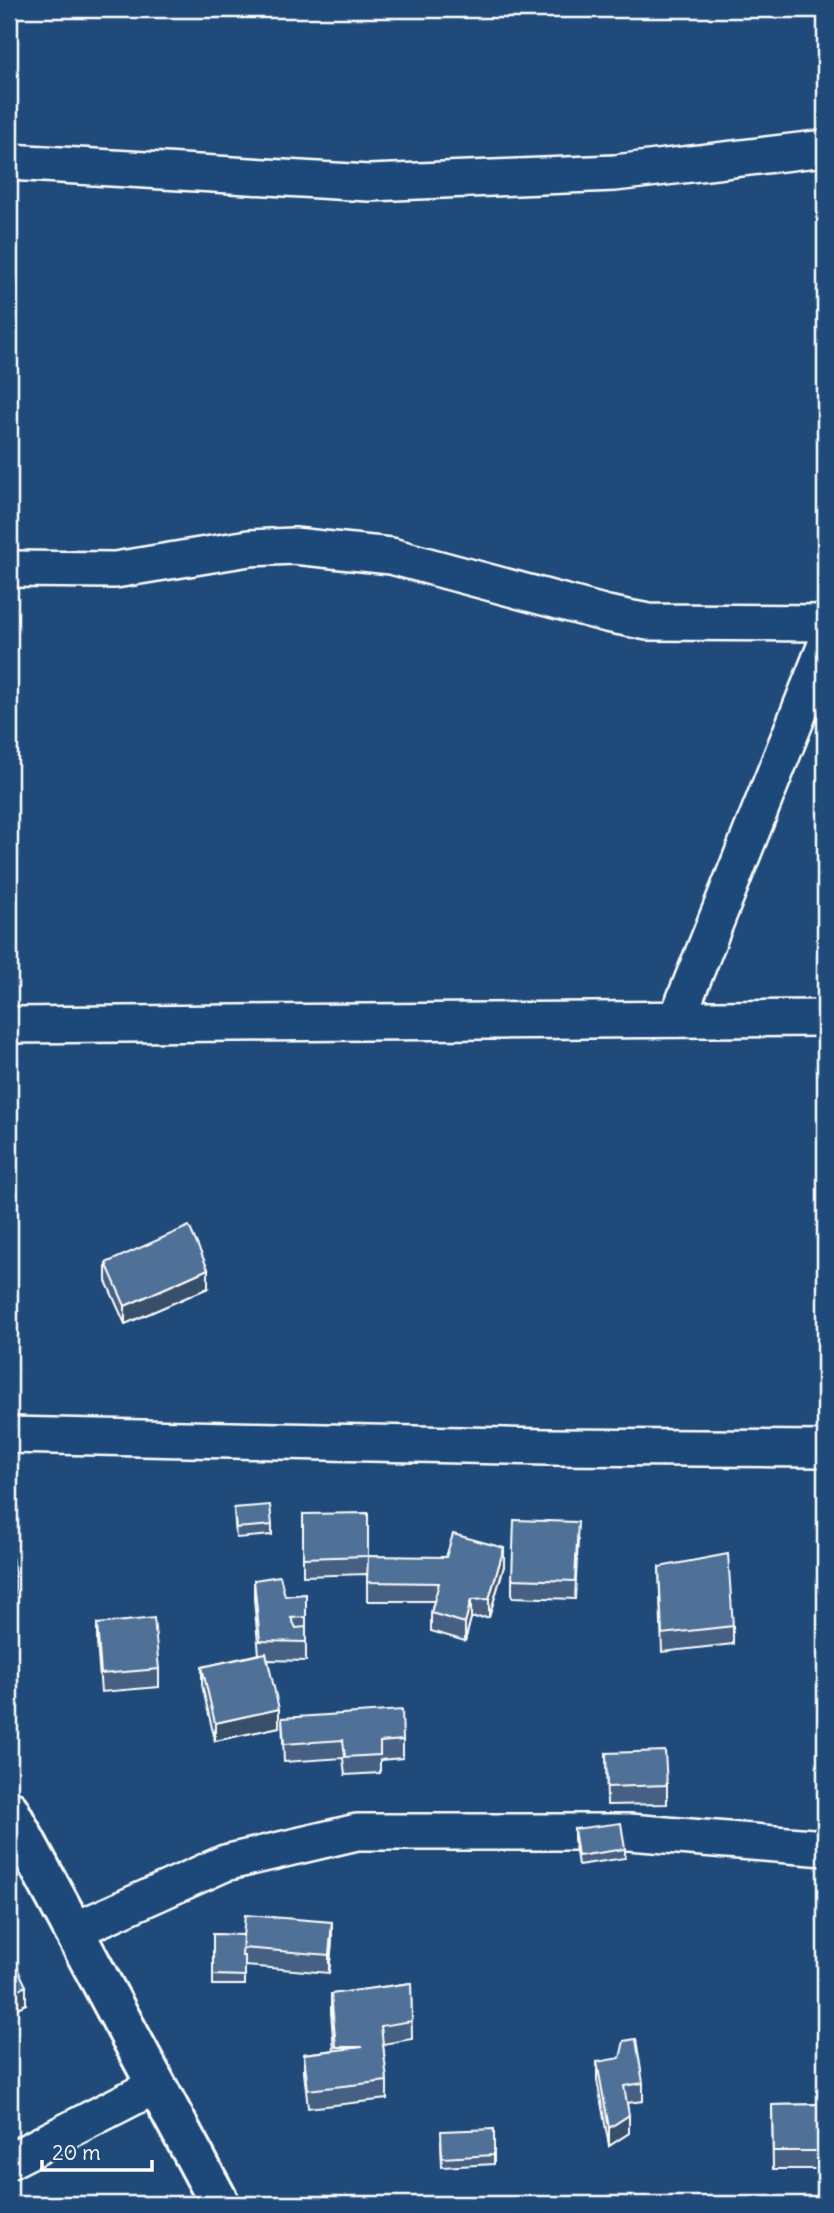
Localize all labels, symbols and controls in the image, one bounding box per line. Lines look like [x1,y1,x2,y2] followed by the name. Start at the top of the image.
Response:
[42,2129,152,2173] scale bar
[52,2139,101,2166] text: 20 m

